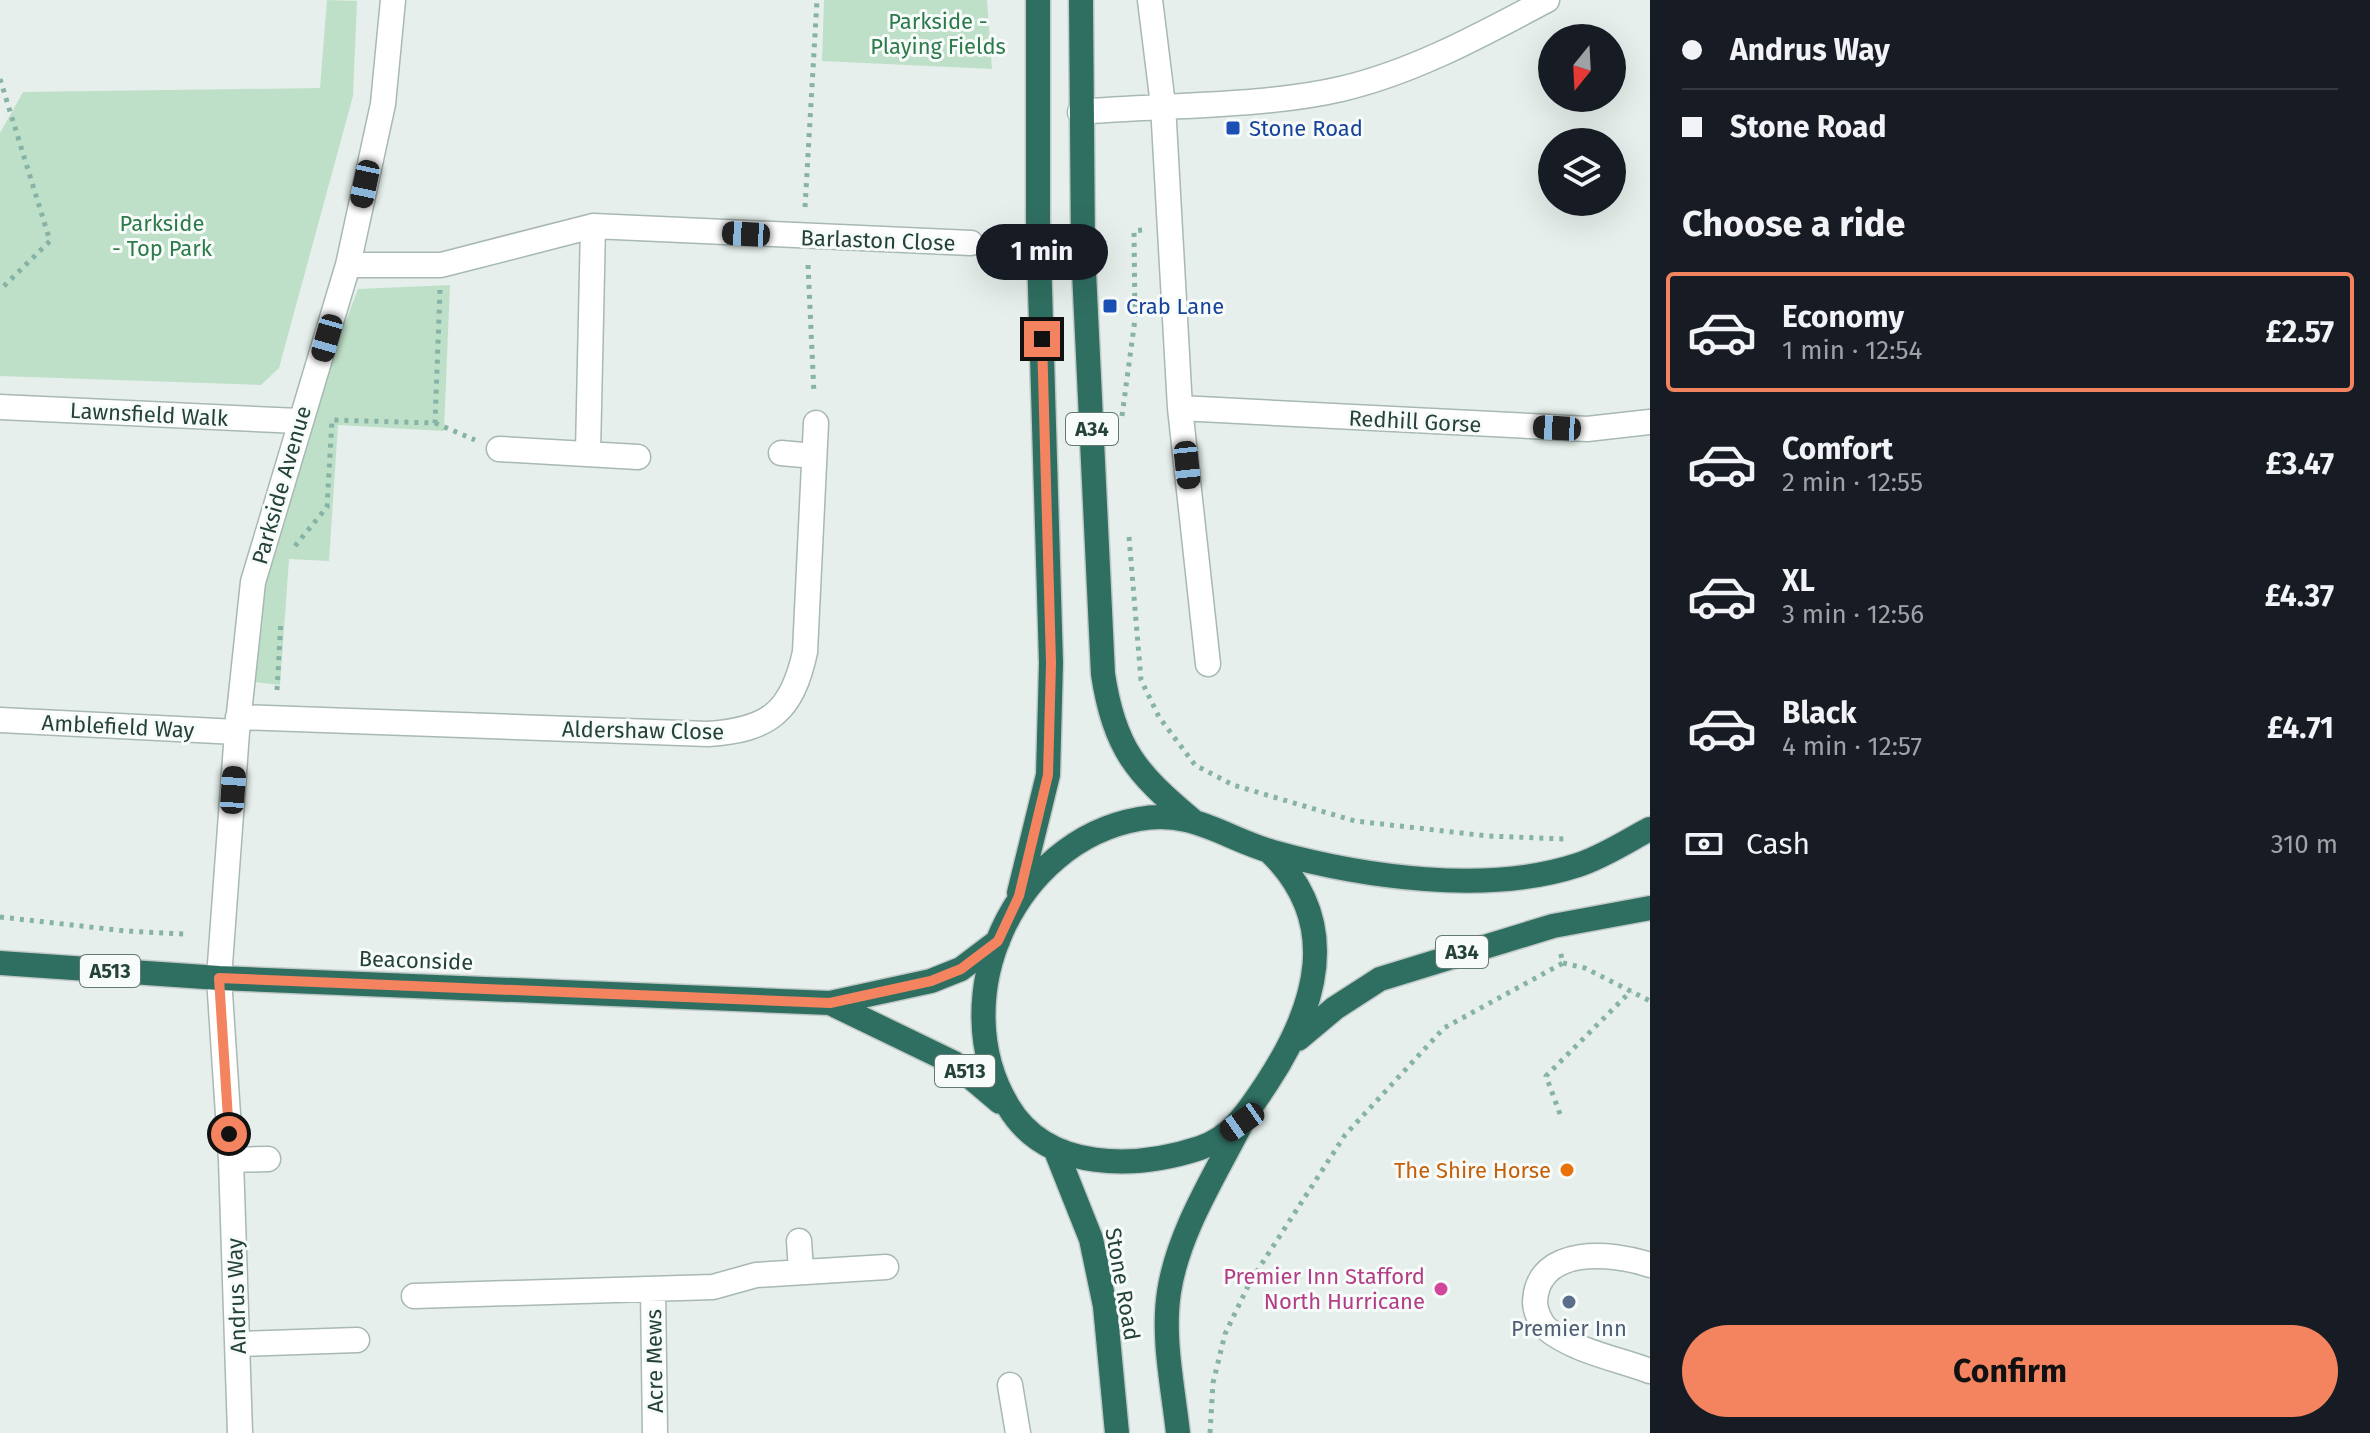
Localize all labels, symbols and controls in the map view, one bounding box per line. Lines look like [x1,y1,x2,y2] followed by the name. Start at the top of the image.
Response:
[870,8,1006,60] park label: Parkside - Playing Fields
[1538,24,1626,112] north arrow
[1538,24,1626,216] map controls
[1730,32,1890,68] text: Andrus Way
[1730,109,1886,145] text: Stone Road
[1249,115,1363,142] place label: Stone Road
[1224,119,1242,137] marker: Stone Road
[1538,128,1626,216] button: layers
[348,158,382,210] car
[1682,202,1905,246] text: Choose a ride
[112,210,213,262] park label: Parkside - Top Park
[721,221,771,247] car
[976,223,1108,279] callout: 1 min
[800,224,956,257] street label: Barlaston Close
[1011,236,1073,267] text: 1 min
[1126,293,1224,320] place label: Crab Lane
[1686,296,1758,368] icon: car
[1101,297,1119,315] marker: Crab Lane
[1782,299,1904,335] text: Economy
[309,312,345,364] car
[2266,314,2334,350] text: £2.57
[1024,321,1060,357] route end
[1782,335,1922,366] text: 1 min · 12:54
[69,397,230,432] street label: Lawnsfield Walk
[246,403,317,568] street label: Parkside Avenue
[1348,405,1482,438] street label: Redhill Gorse
[1066,413,1118,445] road number: A34
[1532,415,1582,441] car
[1686,428,1758,500] icon: car
[1782,431,1893,467] text: Comfort
[1173,440,1201,490] car
[2266,446,2334,482] text: £3.47
[1782,467,1923,498] text: 2 min · 12:55
[1686,560,1758,632] icon: car
[1782,563,1815,599] text: XL
[2265,578,2334,614] text: £4.37
[1782,599,1924,630] text: 3 min · 12:56
[1686,692,1758,764] icon: car
[1782,695,1857,731] text: Black
[41,709,195,744] street label: Amblefield Way
[2267,710,2334,746] text: £4.71
[562,716,724,745] street label: Aldershaw Close
[1782,731,1922,762] text: 4 min · 12:57
[219,765,247,815] car
[1682,822,1726,866] icon: cash
[1746,826,1810,862] text: Cash
[2271,829,2338,860] text: 310 m
[1436,936,1488,968] road number: A34
[358,945,474,976] street label: Beaconside
[80,955,140,987] road number: A513
[935,1055,995,1087] road number: A513
[1215,1098,1269,1146] car
[211,1116,247,1152] route start
[1394,1157,1551,1184] place label: The Shire Horse
[1558,1161,1576,1179] marker: The Shire Horse
[1099,1226,1146,1343] street label: Stone Road
[221,1237,252,1354] street label: Andrus Way
[1223,1263,1425,1315] place label: Premier Inn Stafford North Hurricane
[1432,1280,1450,1298] marker: Premier Inn Stafford North Hurricane
[1560,1293,1578,1311] marker: Premier Inn
[640,1309,669,1413] street label: Acre Mews
[1511,1315,1627,1342] place label: Premier Inn
[1682,1325,2338,1417] button: Confirm

